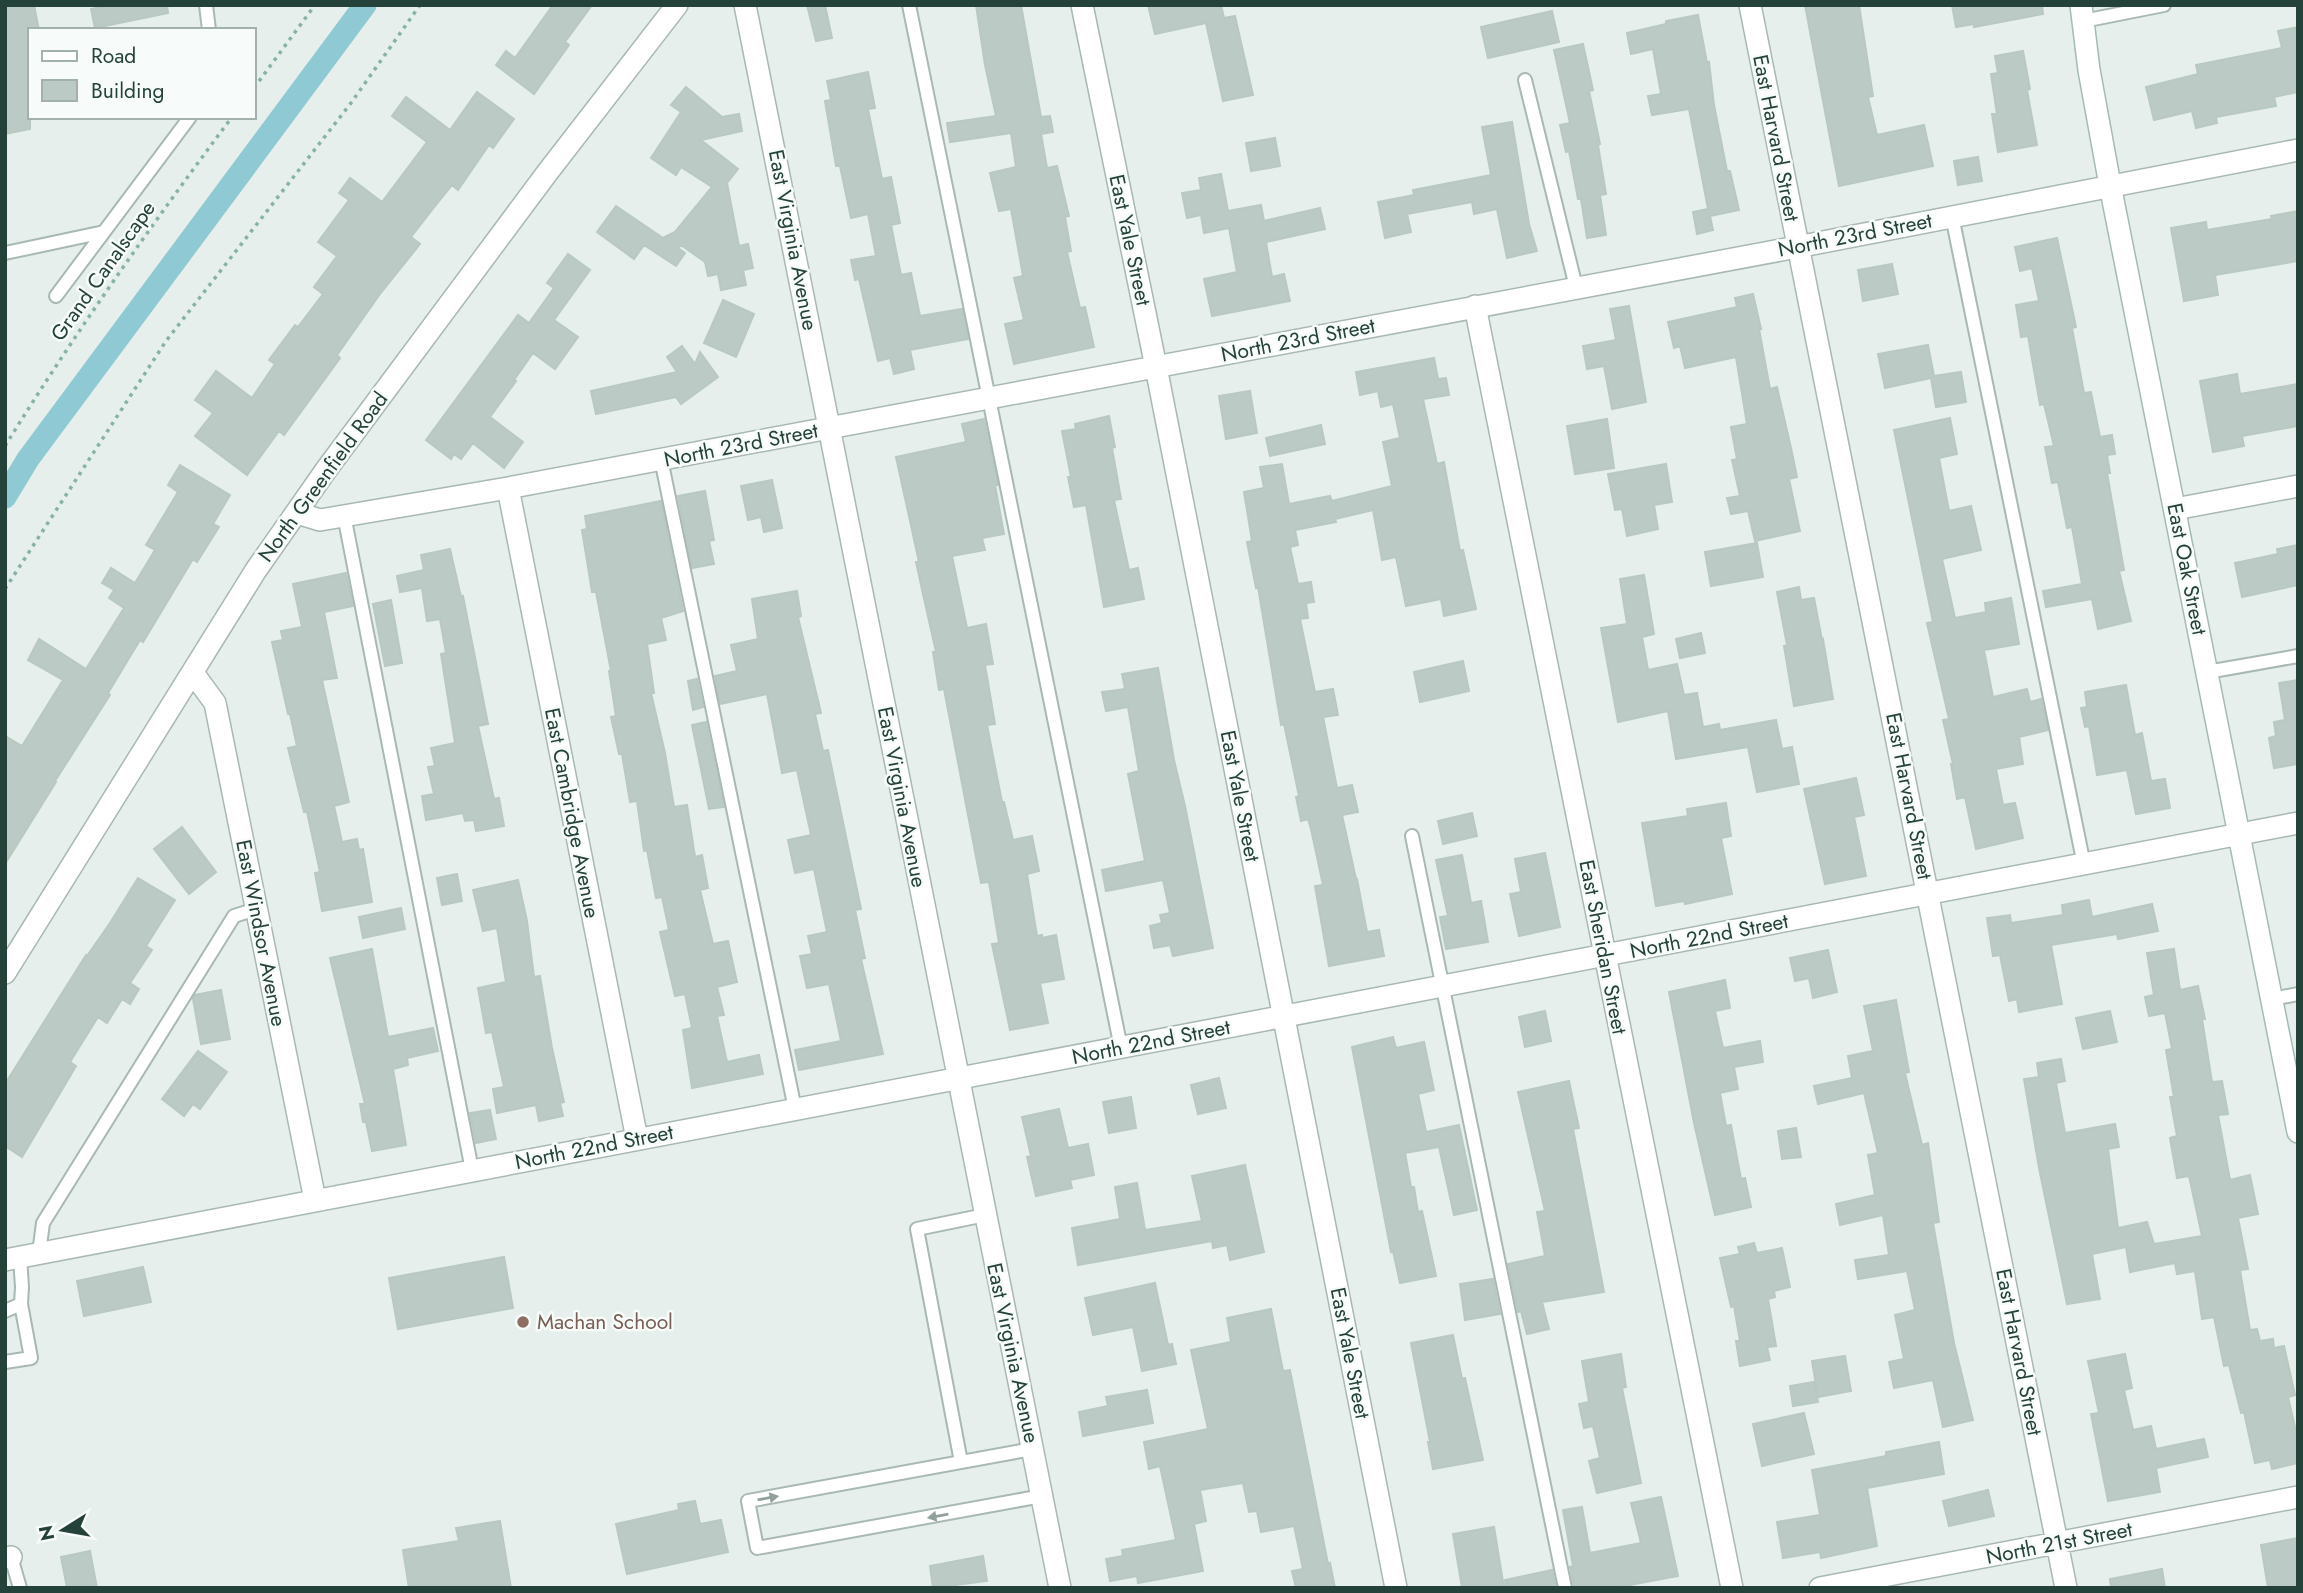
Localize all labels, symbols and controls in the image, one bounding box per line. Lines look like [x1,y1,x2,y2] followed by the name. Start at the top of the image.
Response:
[28,28,256,119] legend
[91,41,136,71] text: Road
[1745,52,1807,224] street label: East Harvard Street
[91,76,164,106] text: Building
[761,147,825,333] street label: East Virginia Avenue
[1101,172,1159,308] street label: East Yale Street
[43,195,163,347] street label: Grand Canalscape
[1775,205,1935,265] street label: North 23rd Street
[1218,310,1378,370] street label: North 23rd Street
[251,386,395,568] street label: North Greenfield Road
[661,415,821,475] street label: North 23rd Street
[2160,500,2214,638] street label: East Oak Street
[870,704,934,890] street label: East Virginia Avenue
[537,705,607,921] street label: East Cambridge Avenue
[1878,710,1940,882] street label: East Harvard Street
[1213,728,1267,864] street label: East Yale Street
[228,837,294,1029] street label: East Windsor Avenue
[1571,857,1635,1037] street label: East Sheridan Street
[1627,906,1791,966] street label: North 22nd Street
[1069,1012,1233,1072] street label: North 22nd Street
[512,1117,676,1177] street label: North 22nd Street
[979,1260,1047,1446] street label: East Virginia Avenue
[1988,1266,2050,1438] street label: East Harvard Street
[1323,1285,1377,1421] street label: East Yale Street
[537,1307,673,1337] place label: Machan School
[515,1314,531,1330] marker: Machan School
[757,1492,779,1503] one-way arrow
[28,1495,98,1565] north arrow
[927,1510,949,1521] one-way arrow
[1983,1514,2135,1572] street label: North 21st Street
[32,1523,61,1543] text: N

